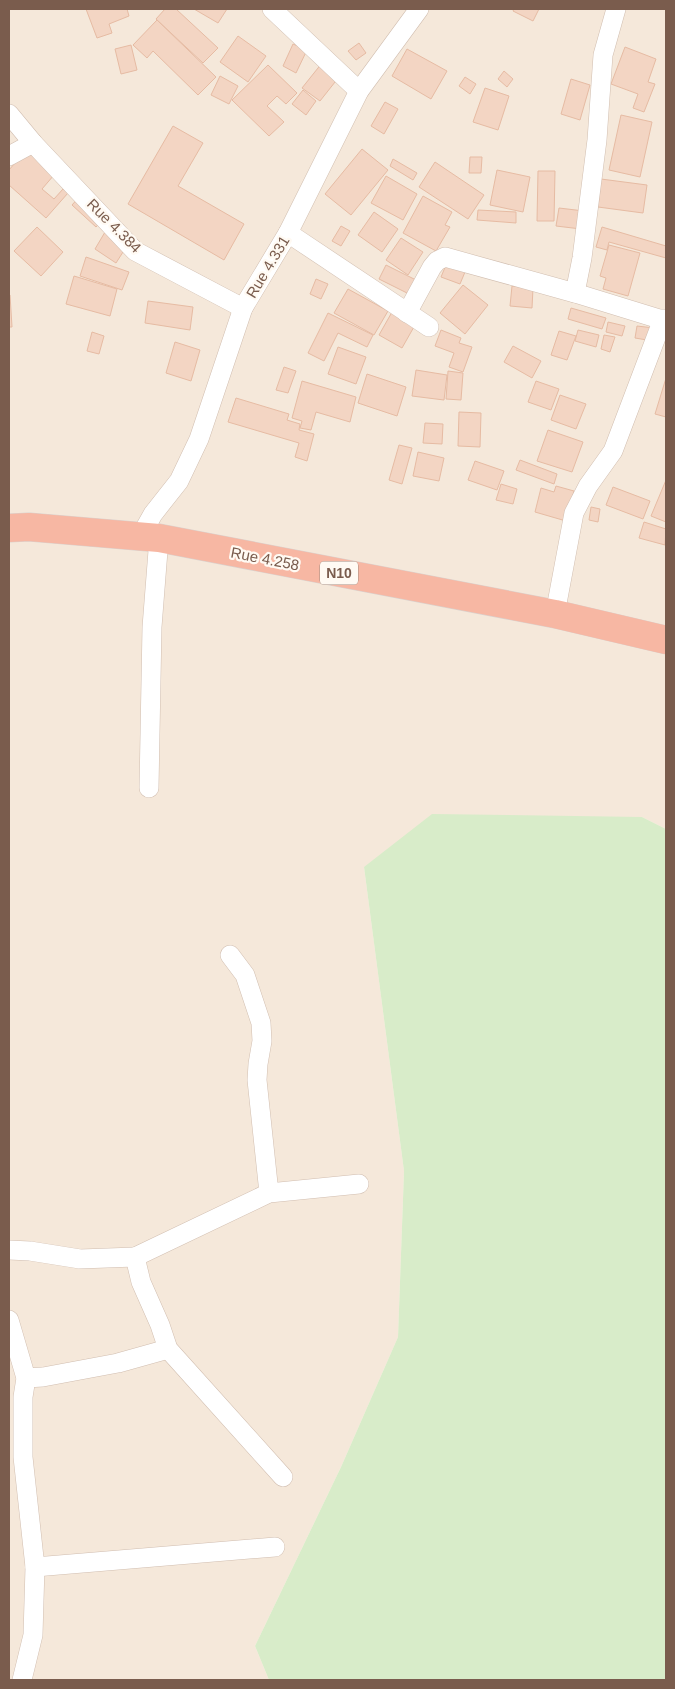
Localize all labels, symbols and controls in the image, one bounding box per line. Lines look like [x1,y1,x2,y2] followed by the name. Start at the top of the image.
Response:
[84,195,145,256] street label: Rue 4.384
[242,233,293,301] street label: Rue 4.331
[229,544,301,573] street label: Rue 4.258
[320,562,358,584] road number: N10

